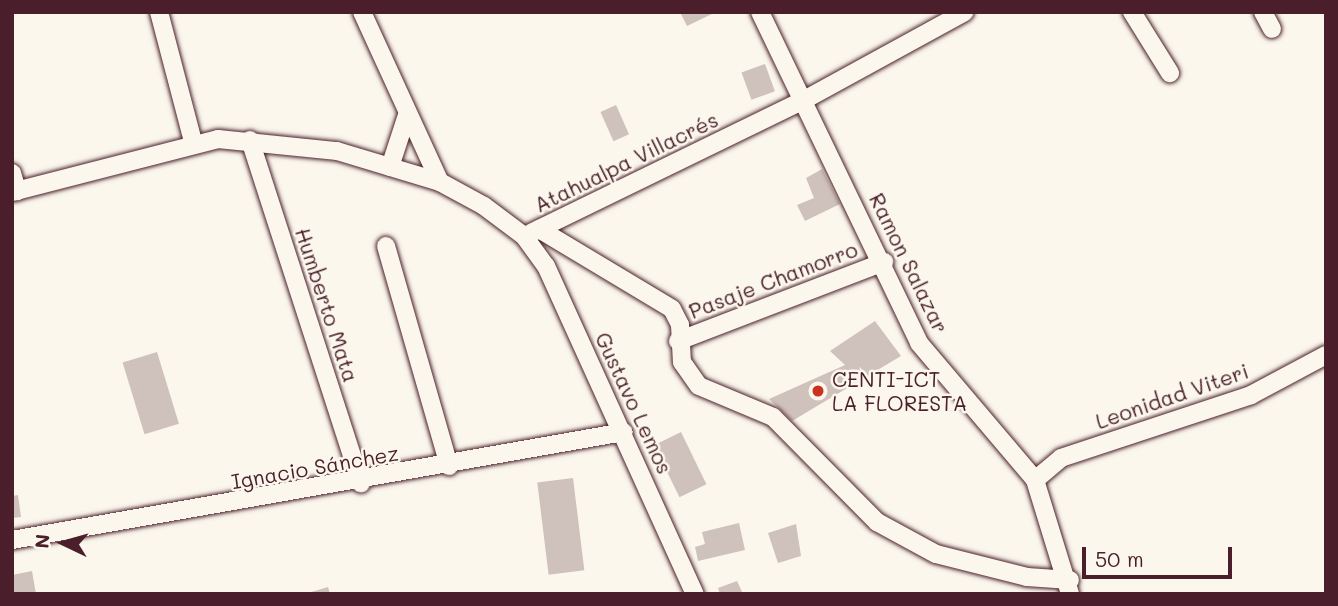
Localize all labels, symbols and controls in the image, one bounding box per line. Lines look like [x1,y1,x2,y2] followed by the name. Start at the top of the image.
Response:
[530,107,722,217] street label: Atahualpa Villacrés
[864,189,954,337] street label: Ramon Salazar
[290,225,364,385] street label: Humberto Mata
[685,236,861,324] street label: Pasaje Chamorro
[590,328,678,478] street label: Gustavo Lemos
[1092,358,1252,434] street label: Leonidad Viteri
[832,366,967,416] place label: CENTI-ICT LA FLORESTA
[810,383,826,399] marker: CENTI-ICT LA FLORESTA
[229,440,401,494] street label: Ignacio Sánchez
[28,508,98,578] north arrow
[1086,532,1236,576] scale bar
[29,533,55,549] text: N
[1095,545,1144,572] text: 50 m

